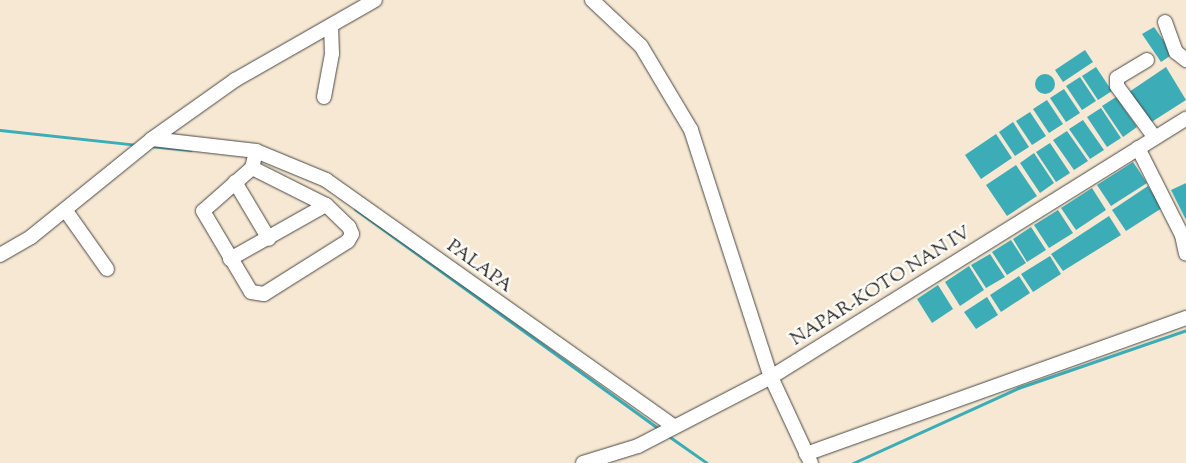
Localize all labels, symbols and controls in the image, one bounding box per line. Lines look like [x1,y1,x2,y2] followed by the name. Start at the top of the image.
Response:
[787,222,975,352] street label: NAPAR-KOTO NAN IV
[442,236,516,298] street label: PALAPA

